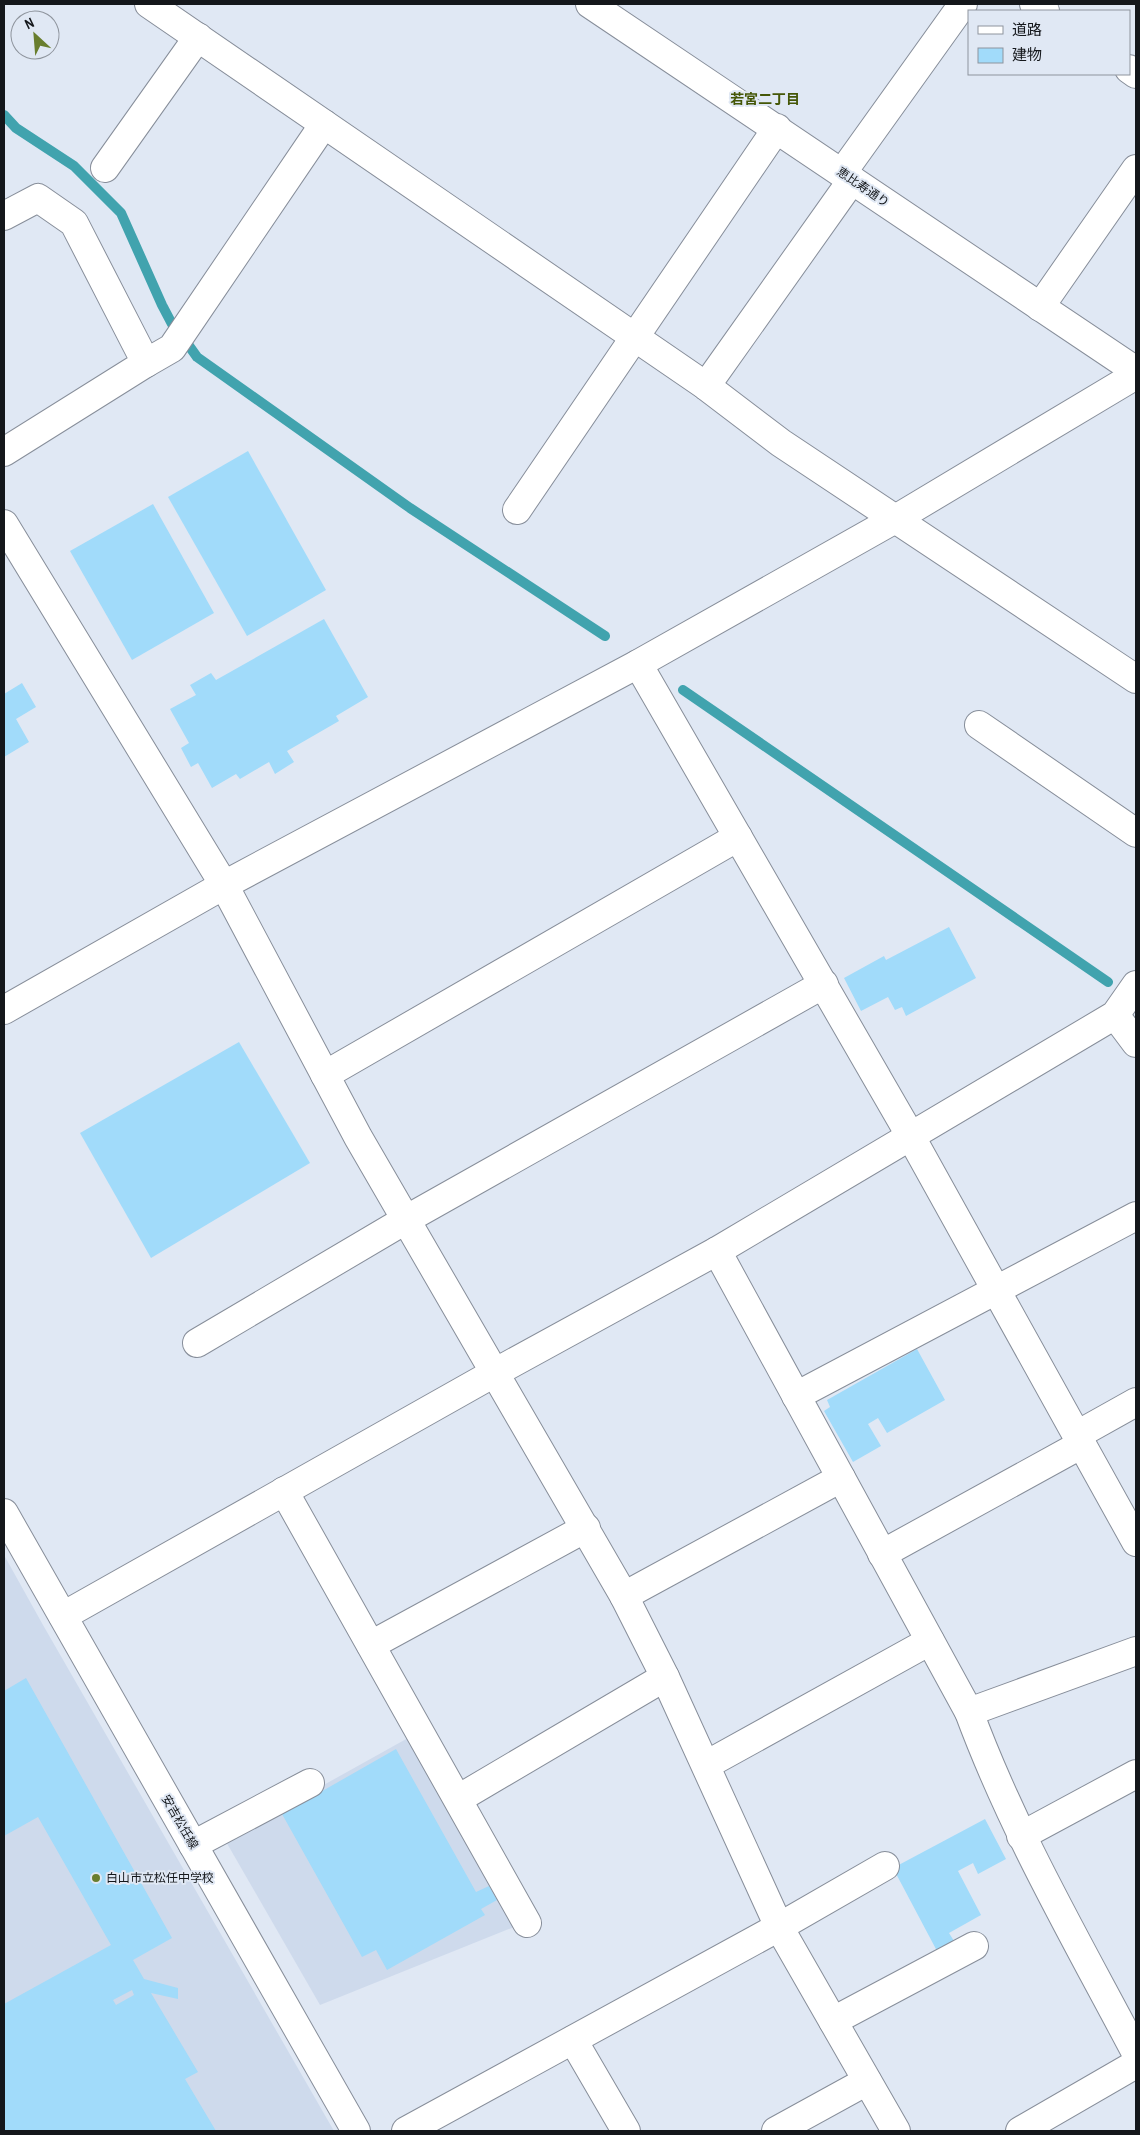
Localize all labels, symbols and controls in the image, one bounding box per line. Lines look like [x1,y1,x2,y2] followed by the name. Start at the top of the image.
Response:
[10,10,60,60] north arrow
[968,10,1130,75] legend
[22,13,37,33] text: N
[1012,19,1042,40] text: 道路
[1012,44,1042,65] text: 建物
[730,90,800,108] district label: 若宮二丁目
[834,164,892,210] street label: 恵比寿通り
[158,1792,202,1852] street label: 安吉松任線
[106,1870,214,1886] place label: 白山市立松任中学校
[90,1872,102,1884] marker: 白山市立松任中学校

